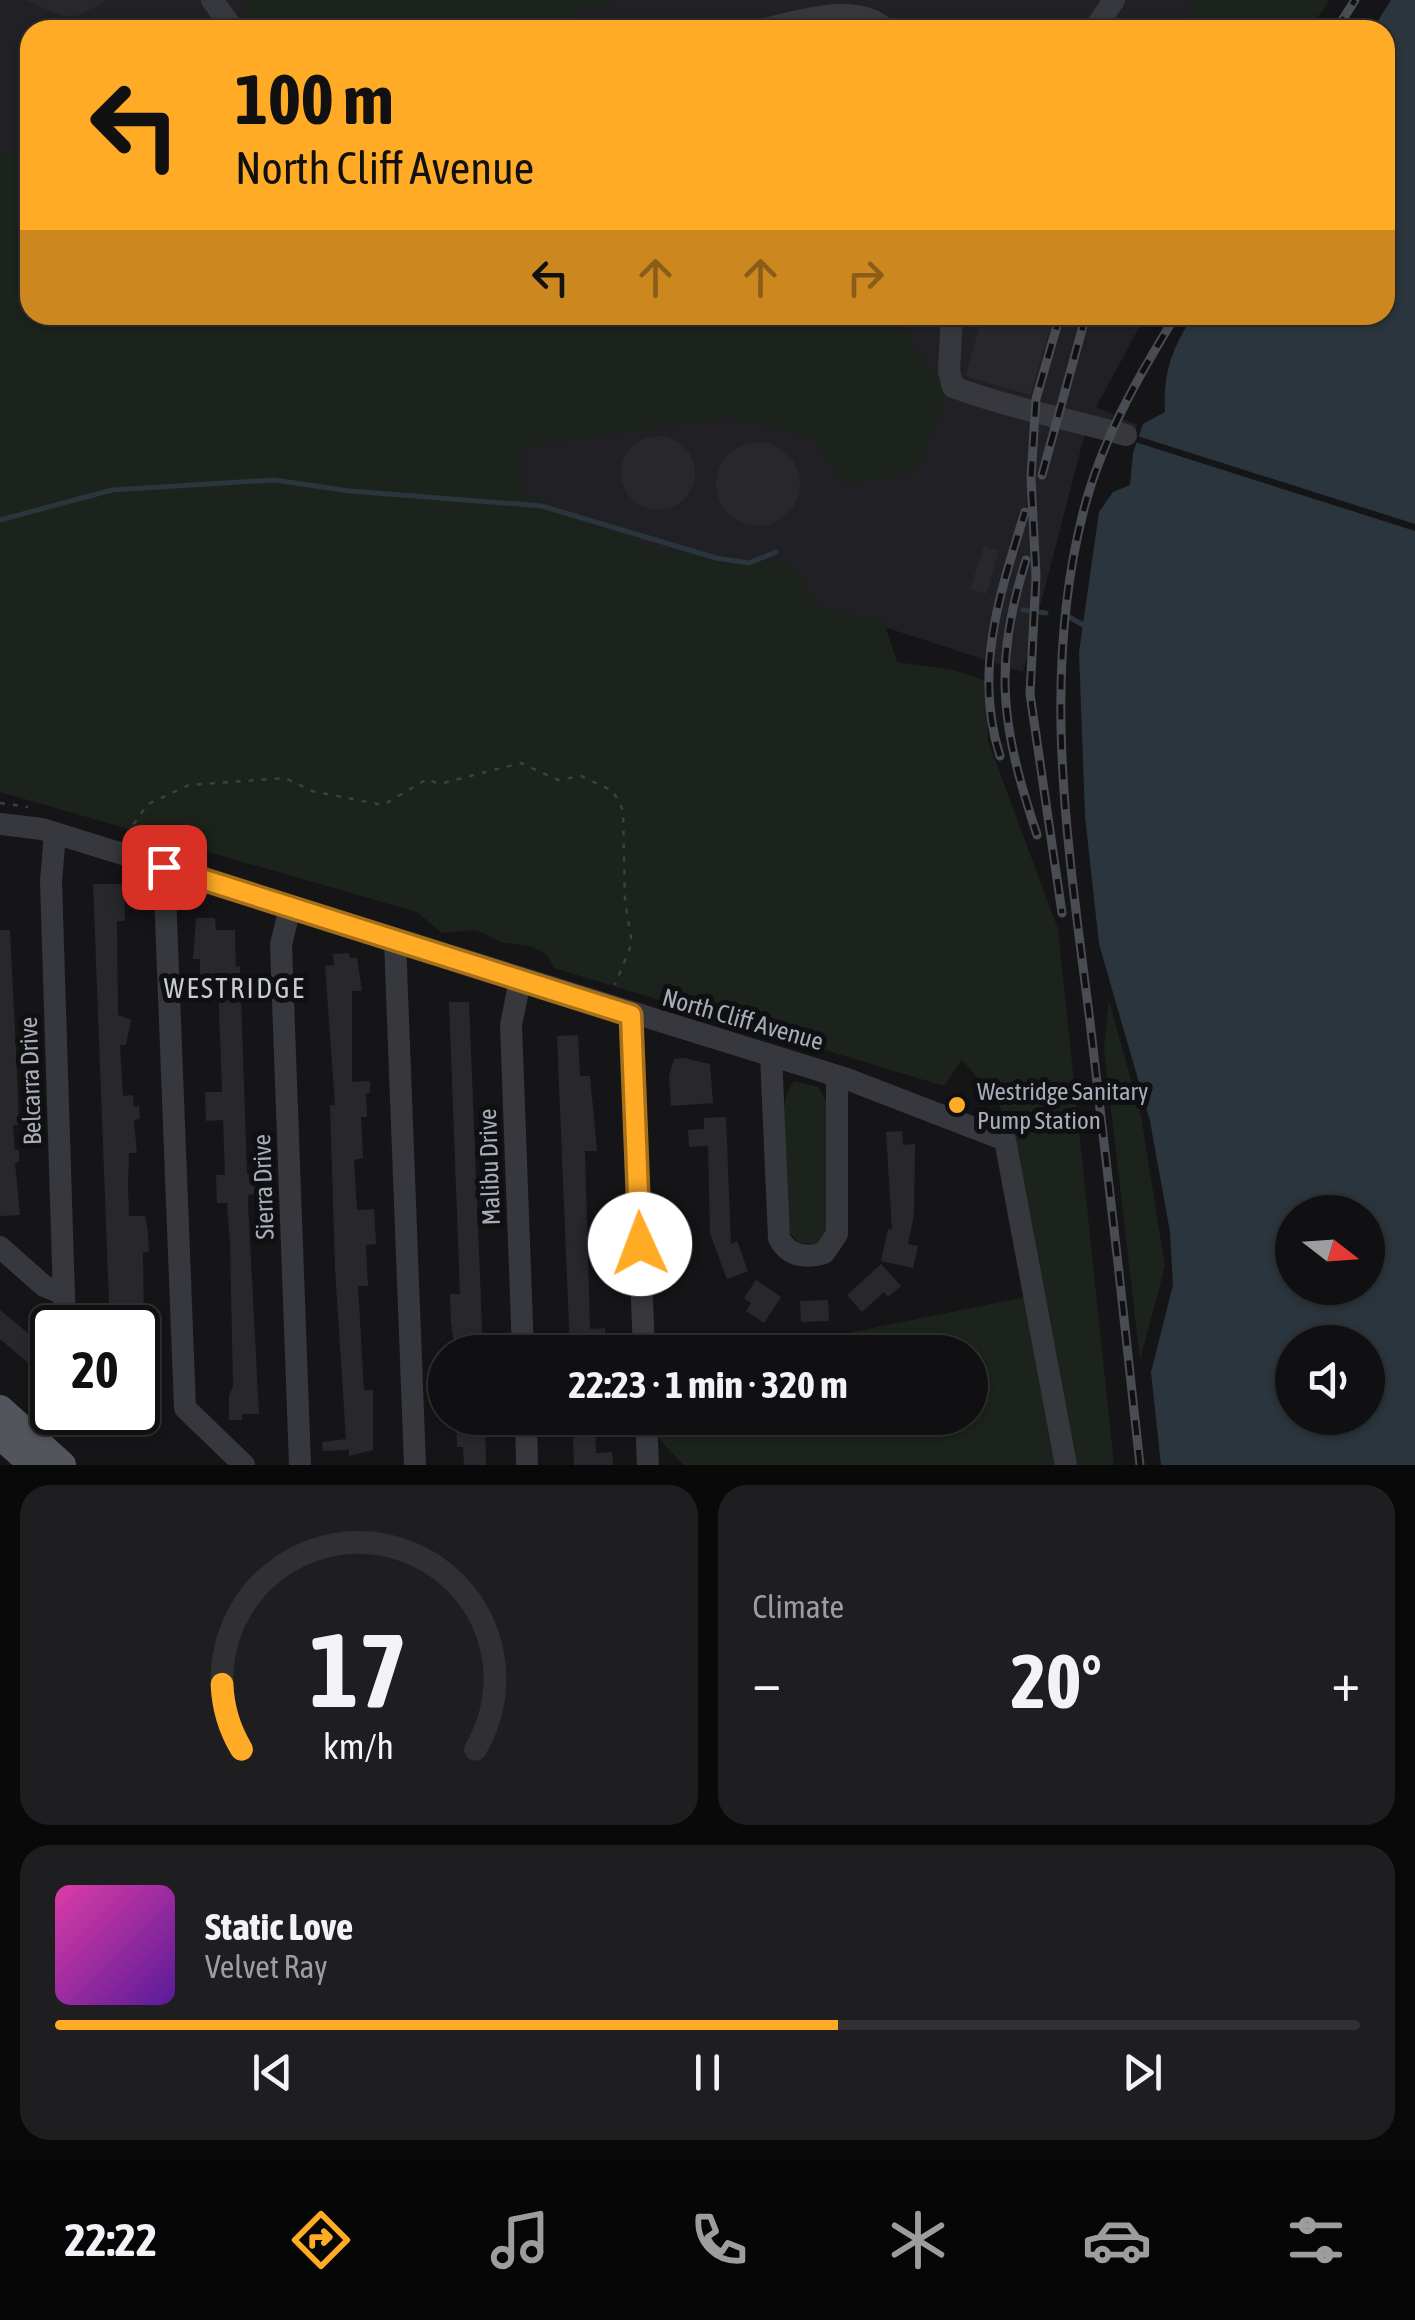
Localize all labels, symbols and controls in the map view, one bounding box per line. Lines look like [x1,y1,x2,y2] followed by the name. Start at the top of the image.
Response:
[235,59,394,139] text: 100 m
[70,60,200,190] icon: left
[235,142,534,194] text: North Cliff Avenue
[523,250,578,305] icon: left
[628,250,683,305] icon: ahead
[733,250,788,305] icon: ahead
[838,250,893,305] icon: right
[122,825,207,910] pin
[137,840,192,895] icon: arrive
[164,972,306,1004] district label: WESTRIDGE
[659,983,827,1055] street label: North Cliff Avenue
[14,1016,46,1146] street label: Belcarra Drive
[977,1077,1148,1134] place label: Westridge Sanitary Pump Station
[946,1094,968,1116] marker: Westridge Sanitary Pump Station
[473,1108,505,1226] street label: Malibu Drive
[247,1134,279,1240] street label: Sierra Drive
[588,1192,692,1296] position arrow
[1275,1195,1385,1305] north arrow
[1275,1195,1385,1435] map controls
[30,1305,160,1435] speed limit sign: 20
[1275,1325,1385,1435] button: sound
[568,1363,848,1406] text: 22:23 · 1 min · 320 m
[753,1588,844,1625] text: Climate
[310,1610,408,1729] text: 17
[1011,1638,1102,1724] text: 20°
[753,1650,781,1713] text: −
[1331,1650,1360,1713] text: +
[323,1726,394,1767] text: km/h
[205,1905,353,1948] text: Static Love
[205,1948,327,1985] text: Velvet Ray
[245,2045,300,2100] icon: previous
[680,2045,735,2100] icon: pause
[1115,2045,1170,2100] icon: next
[286,2205,356,2275] icon: directions
[485,2205,555,2275] icon: music
[684,2205,754,2275] icon: phone
[883,2205,953,2275] icon: climate
[1082,2205,1152,2275] icon: car
[1281,2205,1351,2275] icon: filters
[64,2214,157,2266] text: 22:22

